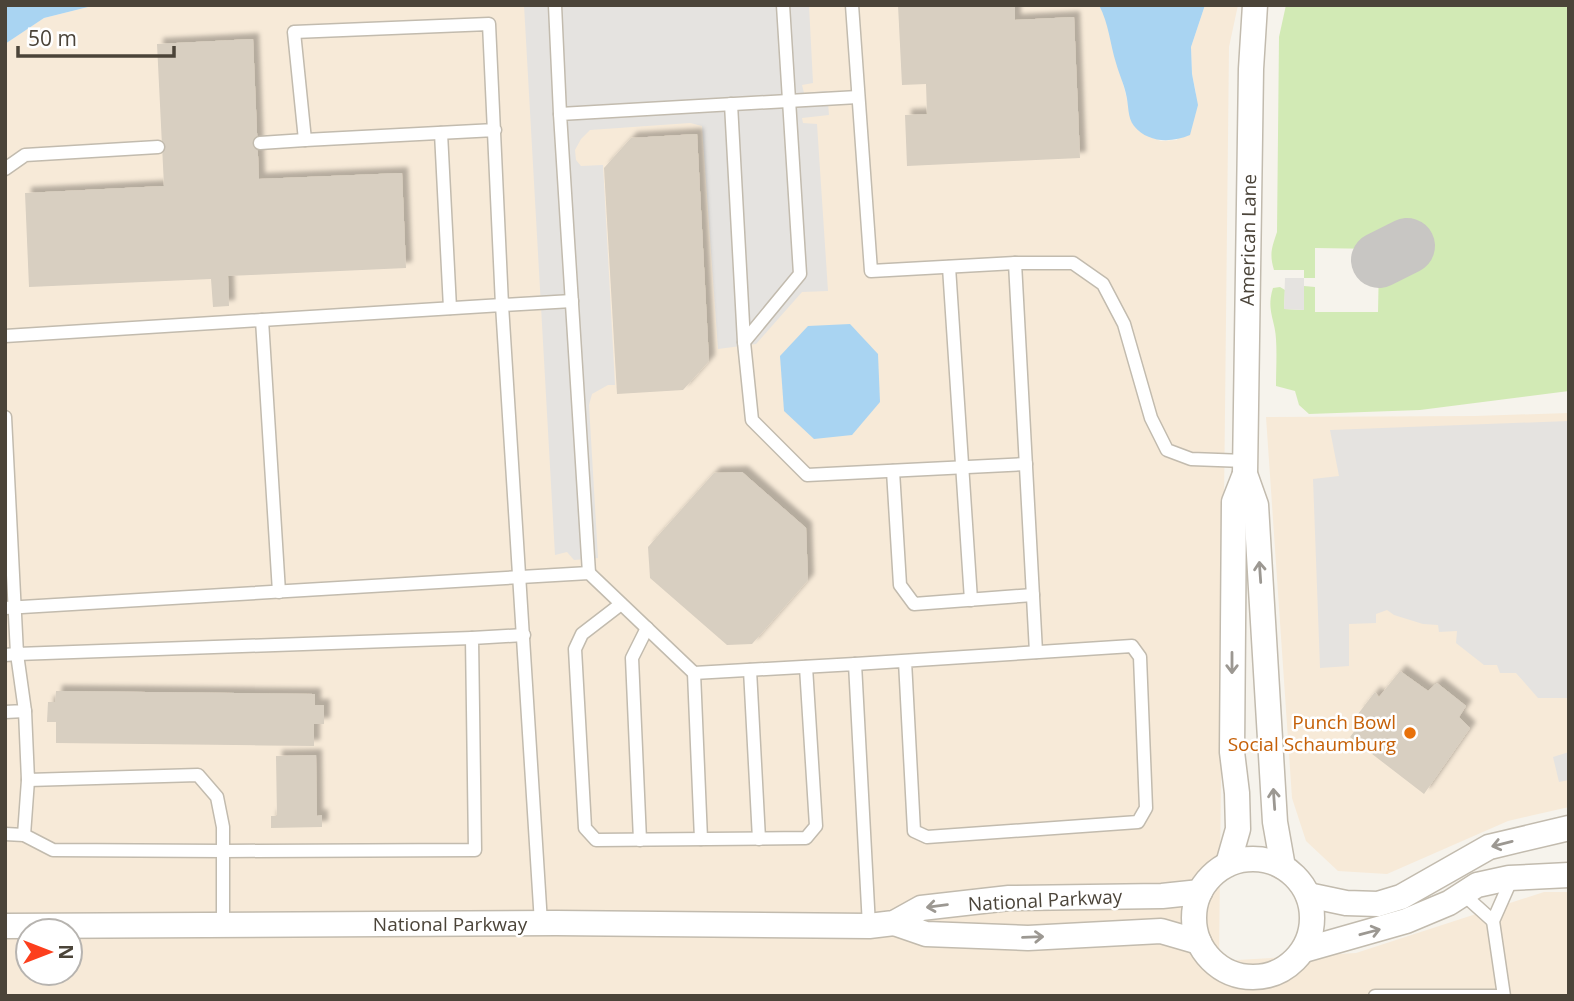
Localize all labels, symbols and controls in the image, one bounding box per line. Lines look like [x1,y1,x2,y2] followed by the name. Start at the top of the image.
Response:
[18,14,173,58] scale bar
[28,24,77,52] text: 50 m
[1234,174,1262,306] street label: American Lane
[1253,561,1266,584] one-way arrow
[1226,651,1239,674] one-way arrow
[1228,709,1396,757] place label: Punch Bowl Social Schaumburg
[1402,725,1418,741] marker: Punch Bowl Social Schaumburg
[1267,788,1280,811] one-way arrow
[1492,838,1514,851] one-way arrow
[967,883,1123,917] street label: National Parkway
[926,900,948,913] one-way arrow
[373,911,528,937] street label: National Parkway
[14,917,84,987] north arrow
[1359,924,1381,937] one-way arrow
[1022,931,1045,944] one-way arrow
[53,944,79,960] text: N

